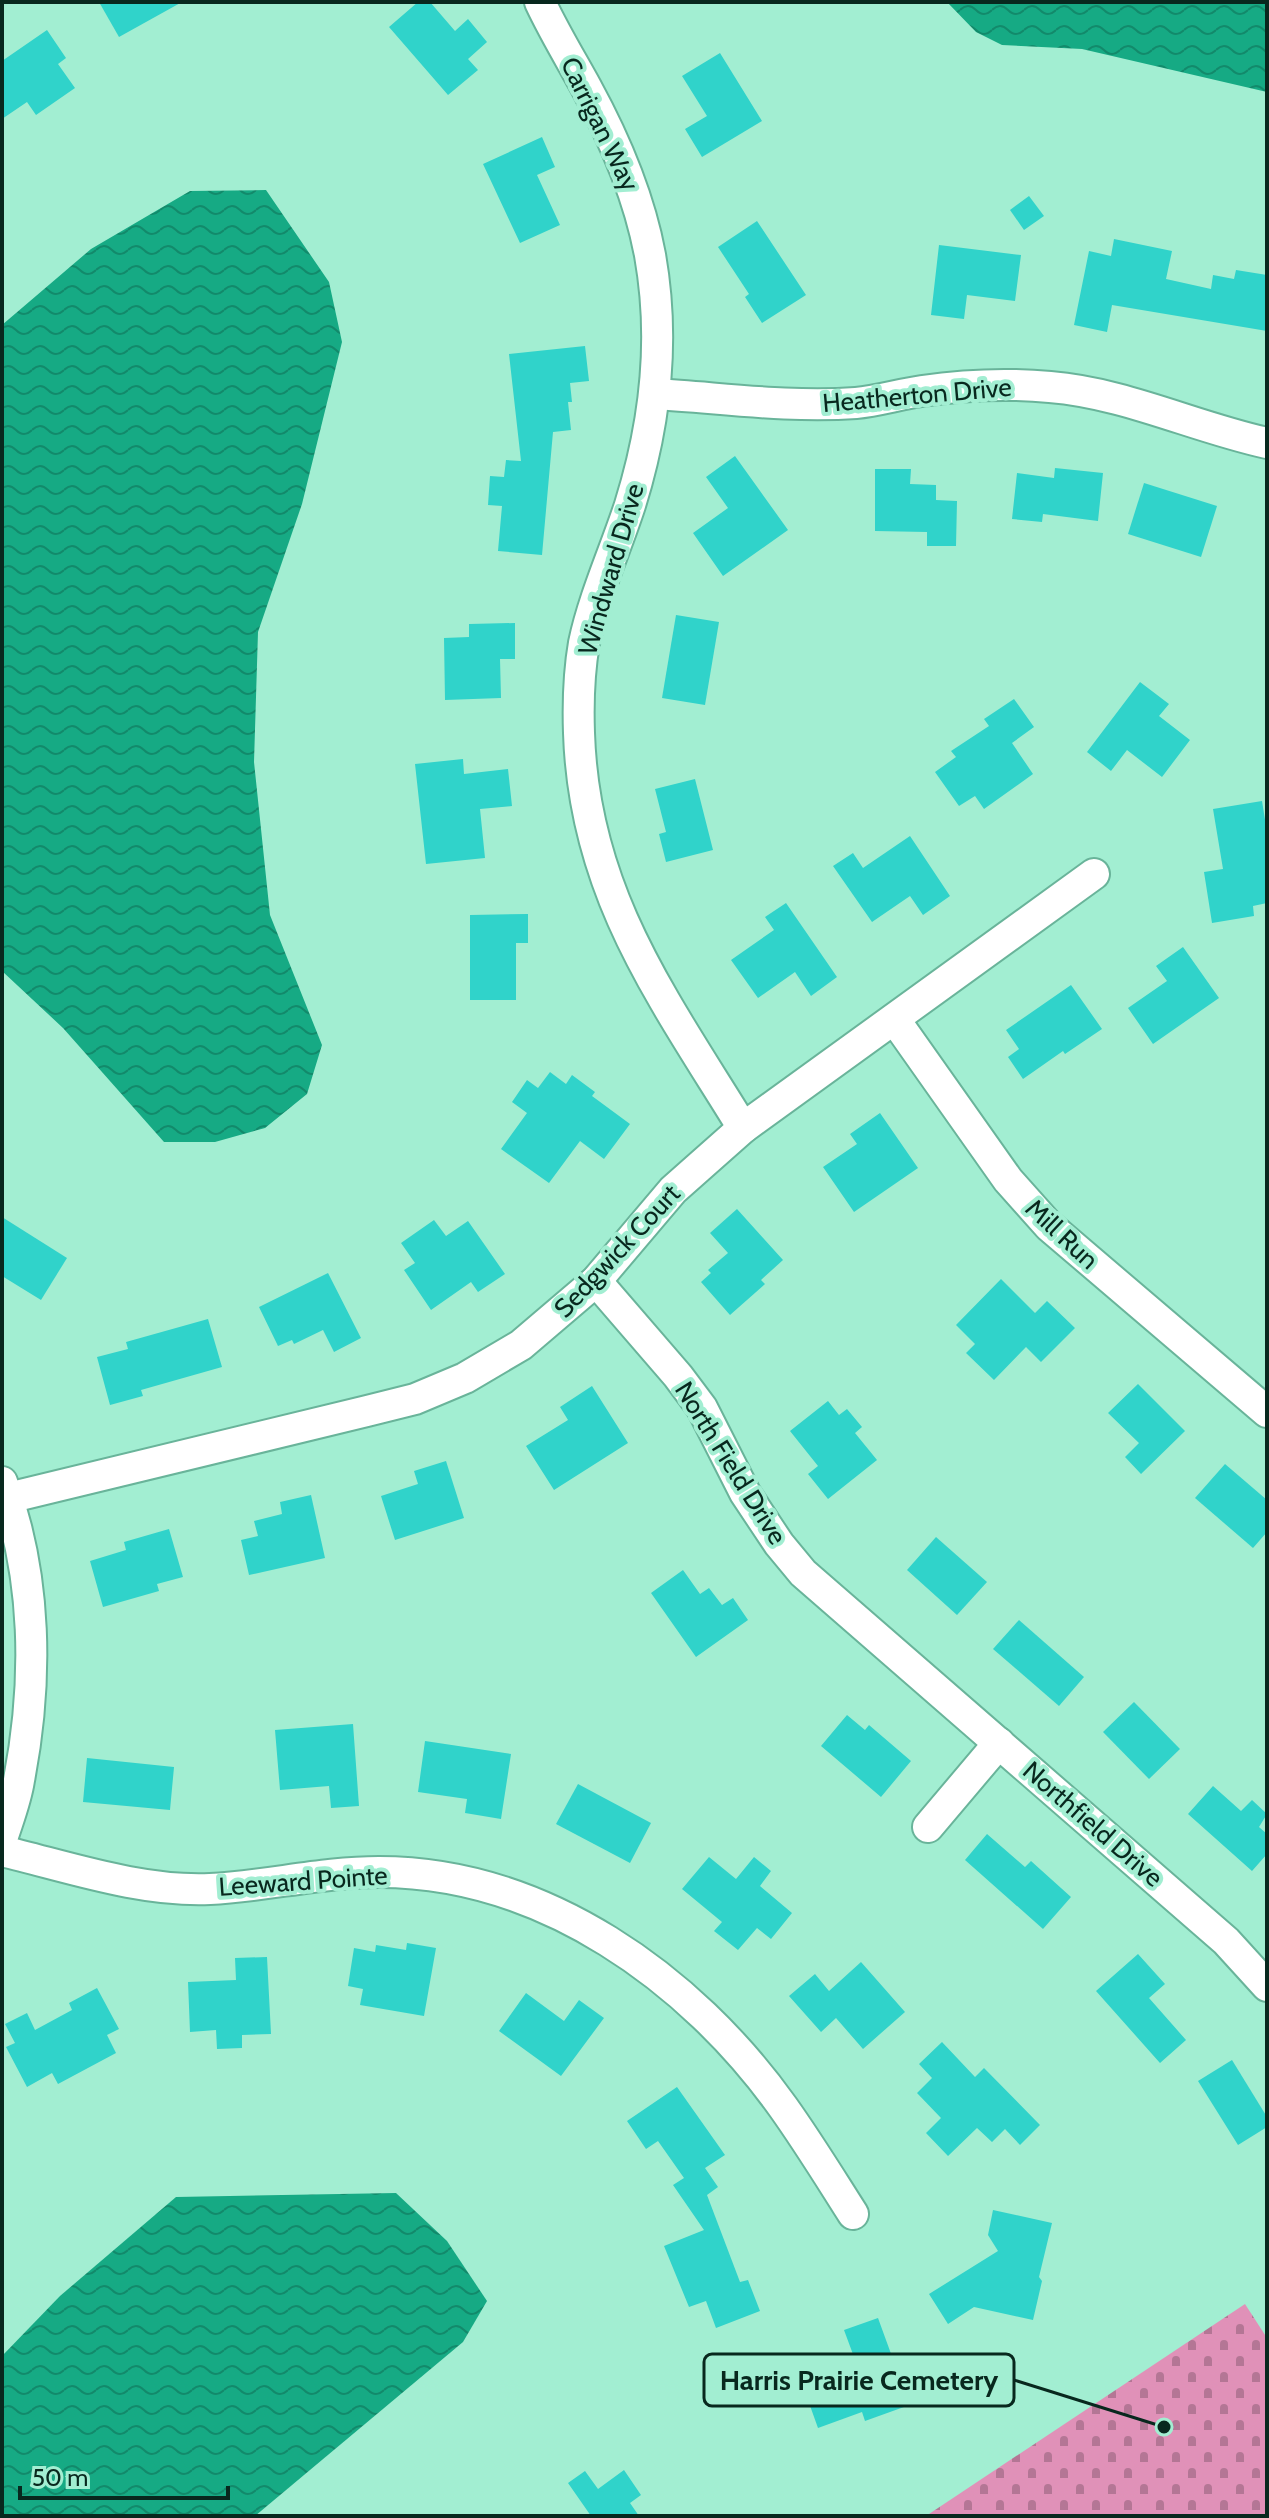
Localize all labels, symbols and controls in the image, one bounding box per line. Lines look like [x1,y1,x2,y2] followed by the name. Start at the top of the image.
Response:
[554,52,646,196] street label: Carrigan Way
[821,371,1013,419] street label: Heatherton Drive
[571,480,651,658] street label: Windward Drive
[547,1178,687,1324] street label: Sedgwick Court
[1019,1192,1105,1276] street label: Mill Run
[668,1376,794,1550] street label: North Field Drive
[1016,1754,1170,1894] street label: Northfield Drive
[217,1859,389,1903] street label: Leeward Pointe
[704,2354,1014,2406] callout: Harris Prairie Cemetery
[720,2363,998,2397] text: Harris Prairie Cemetery
[20,2450,228,2500] scale bar
[32,2463,88,2492] text: 50 m

